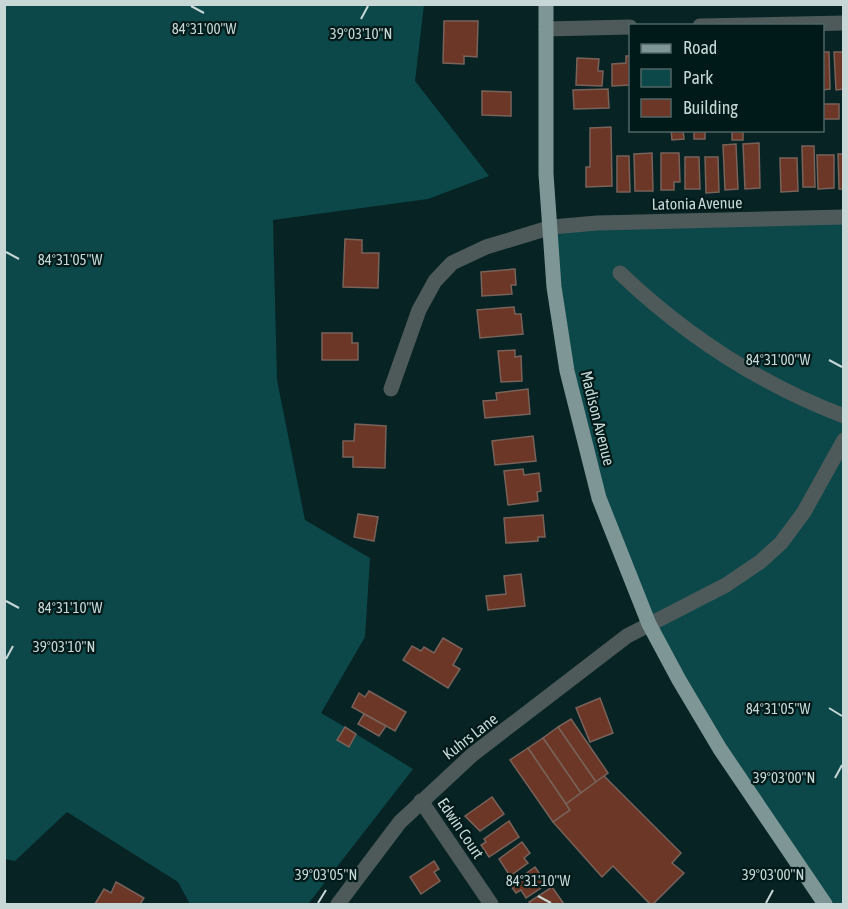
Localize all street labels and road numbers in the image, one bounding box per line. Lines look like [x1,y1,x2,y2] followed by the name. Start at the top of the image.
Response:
[651,193,743,213] street label: Latonia Avenue
[578,369,618,467] street label: Madison Avenue
[439,709,501,763] street label: Kuhrs Lane
[434,794,488,862] street label: Edwin Court

